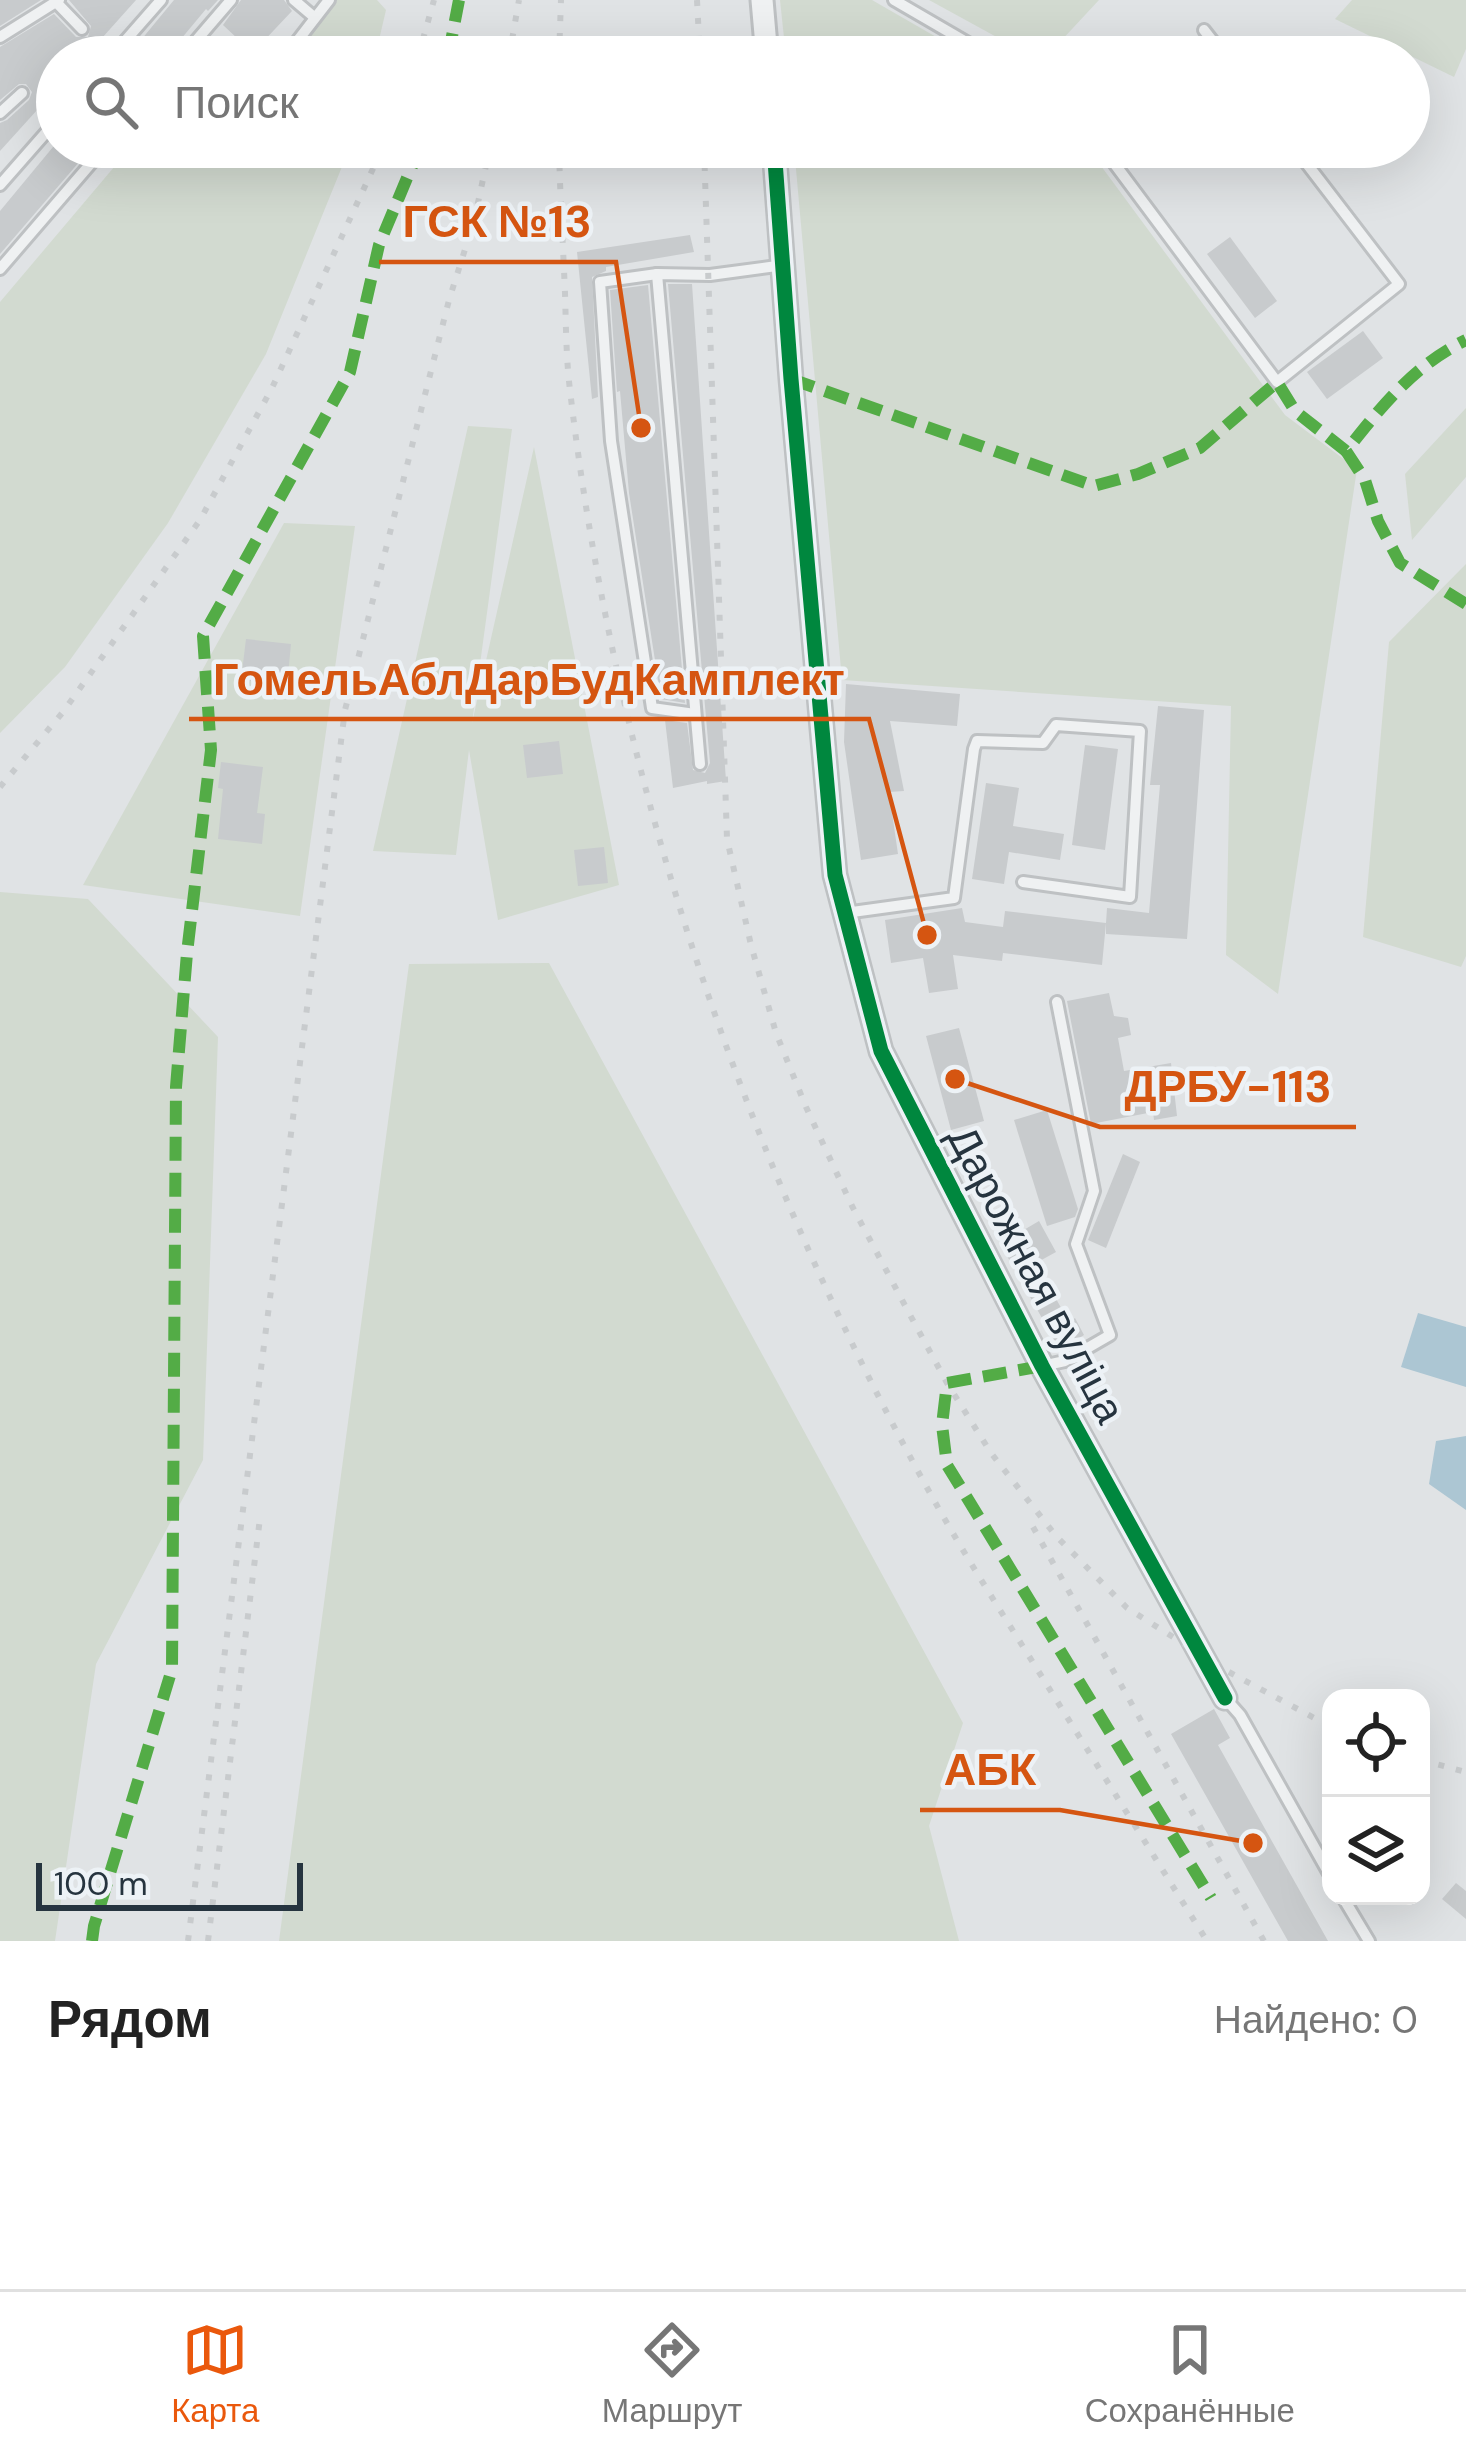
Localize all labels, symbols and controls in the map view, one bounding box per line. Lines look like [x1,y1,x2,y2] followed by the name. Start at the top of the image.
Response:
[36,36,1430,168] search box
[78,69,144,135] icon: search
[174,73,299,132] text: Поиск
[379,181,616,262] callout: ГСК №13
[402,192,592,251] text: ГСК №13
[189,638,869,719] callout: ГомельАблДарБудКамплект
[213,650,845,709] text: ГомельАблДарБудКамплект
[1100,1046,1356,1127] callout: ДРБУ-113
[1124,1057,1332,1116] text: ДРБУ-113
[935,1116,1138,1433] street label: Дарожная вуліца
[1322,1689,1430,1905] map controls
[1322,1689,1430,1797] button: locate
[920,1729,1060,1810] callout: АБК
[944,1740,1037,1799] text: АБК
[1322,1797,1430,1905] button: layers
[36,1857,303,1910] scale bar
[54,1862,148,1905] text: 100 m
[48,1986,212,2053] text: Рядом
[1214,1994,1418,2045] text: Найдено: 0
[171,2317,259,2432] tab: Карта
[602,2317,742,2432] tab: Маршрут
[1085,2317,1295,2432] tab: Сохранённые

